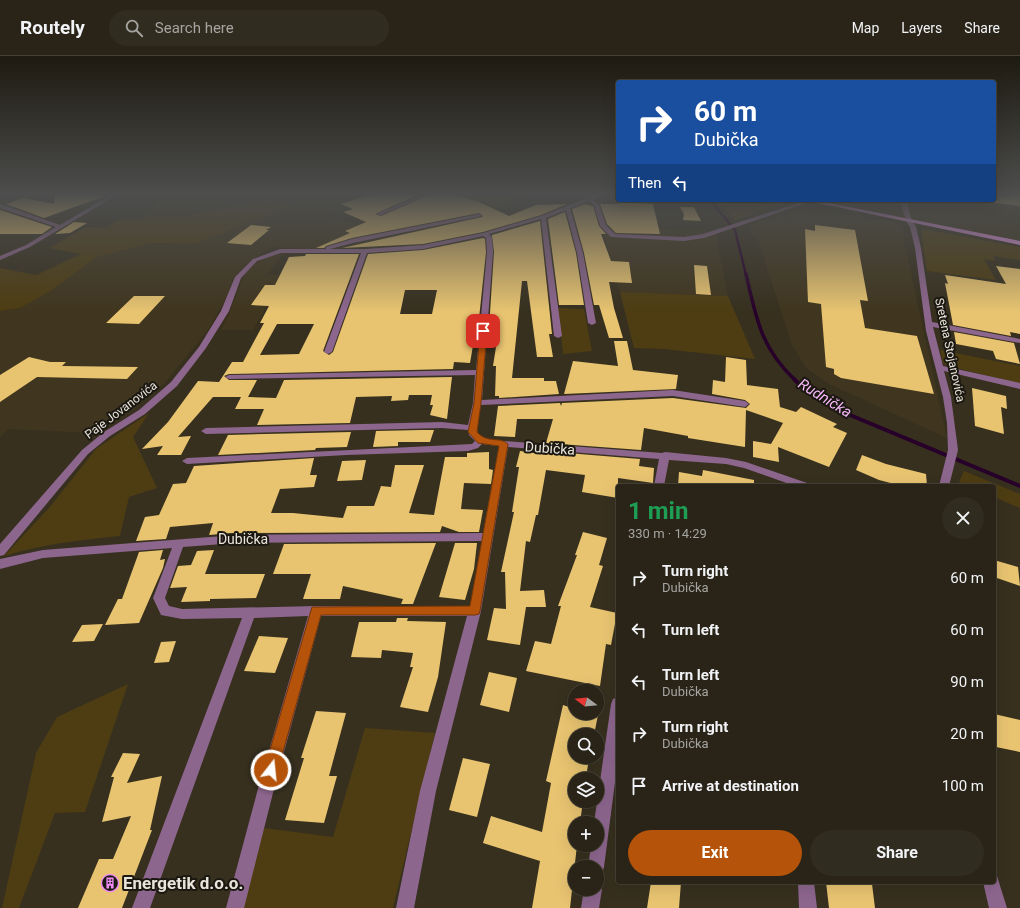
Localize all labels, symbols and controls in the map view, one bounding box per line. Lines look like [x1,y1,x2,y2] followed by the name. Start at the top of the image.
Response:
[109,10,389,46] search box
[20,16,85,39] text: Routely
[123,17,145,39] icon: search
[155,19,234,37] text: Search here
[852,20,879,36] text: Map
[901,20,942,36] text: Layers
[964,20,1000,36] text: Share
[694,95,757,128] text: 60 m
[628,96,680,148] icon: right
[694,129,759,150] text: Dubička
[669,172,691,194] icon: left
[628,174,661,192] text: Then
[932,297,968,403] street label: Sretena Stojanovića
[466,314,500,348] pin
[472,320,494,342] icon: arrive
[795,375,855,421] water label: Rudnička
[82,378,160,442] street label: Paje Jovanovića
[524,438,576,458] street label: Dubička
[628,497,688,525] text: 1 min
[942,497,984,539] button: close
[628,526,707,541] text: 330 m · 14:29
[218,531,268,547] street label: Dubička
[662,562,728,580] text: Turn right
[628,567,650,589] icon: right
[950,569,984,587] text: 60 m
[662,580,709,595] text: Dubička
[628,619,650,641] icon: left
[662,621,719,639] text: Turn left
[950,621,984,639] text: 60 m
[662,666,719,684] text: Turn left
[628,671,650,693] icon: left
[950,673,984,691] text: 90 m
[568,684,604,720] north arrow
[568,684,604,896] map controls
[662,684,709,699] text: Dubička
[662,718,728,736] text: Turn right
[628,723,650,745] icon: right
[950,725,984,743] text: 20 m
[568,728,604,764] button: search
[662,736,709,751] text: Dubička
[250,749,292,791] position arrow
[568,772,604,808] button: layers
[628,775,650,797] icon: arrive
[662,777,799,795] text: Arrive at destination
[942,777,984,795] text: 100 m
[568,816,604,852] button: +
[628,830,802,876] button: Exit
[810,830,984,876] button: Share
[568,860,604,896] button: −
[100,873,120,893] building icon: Energetik d.o.o.
[123,873,243,893] place label: Energetik d.o.o.

